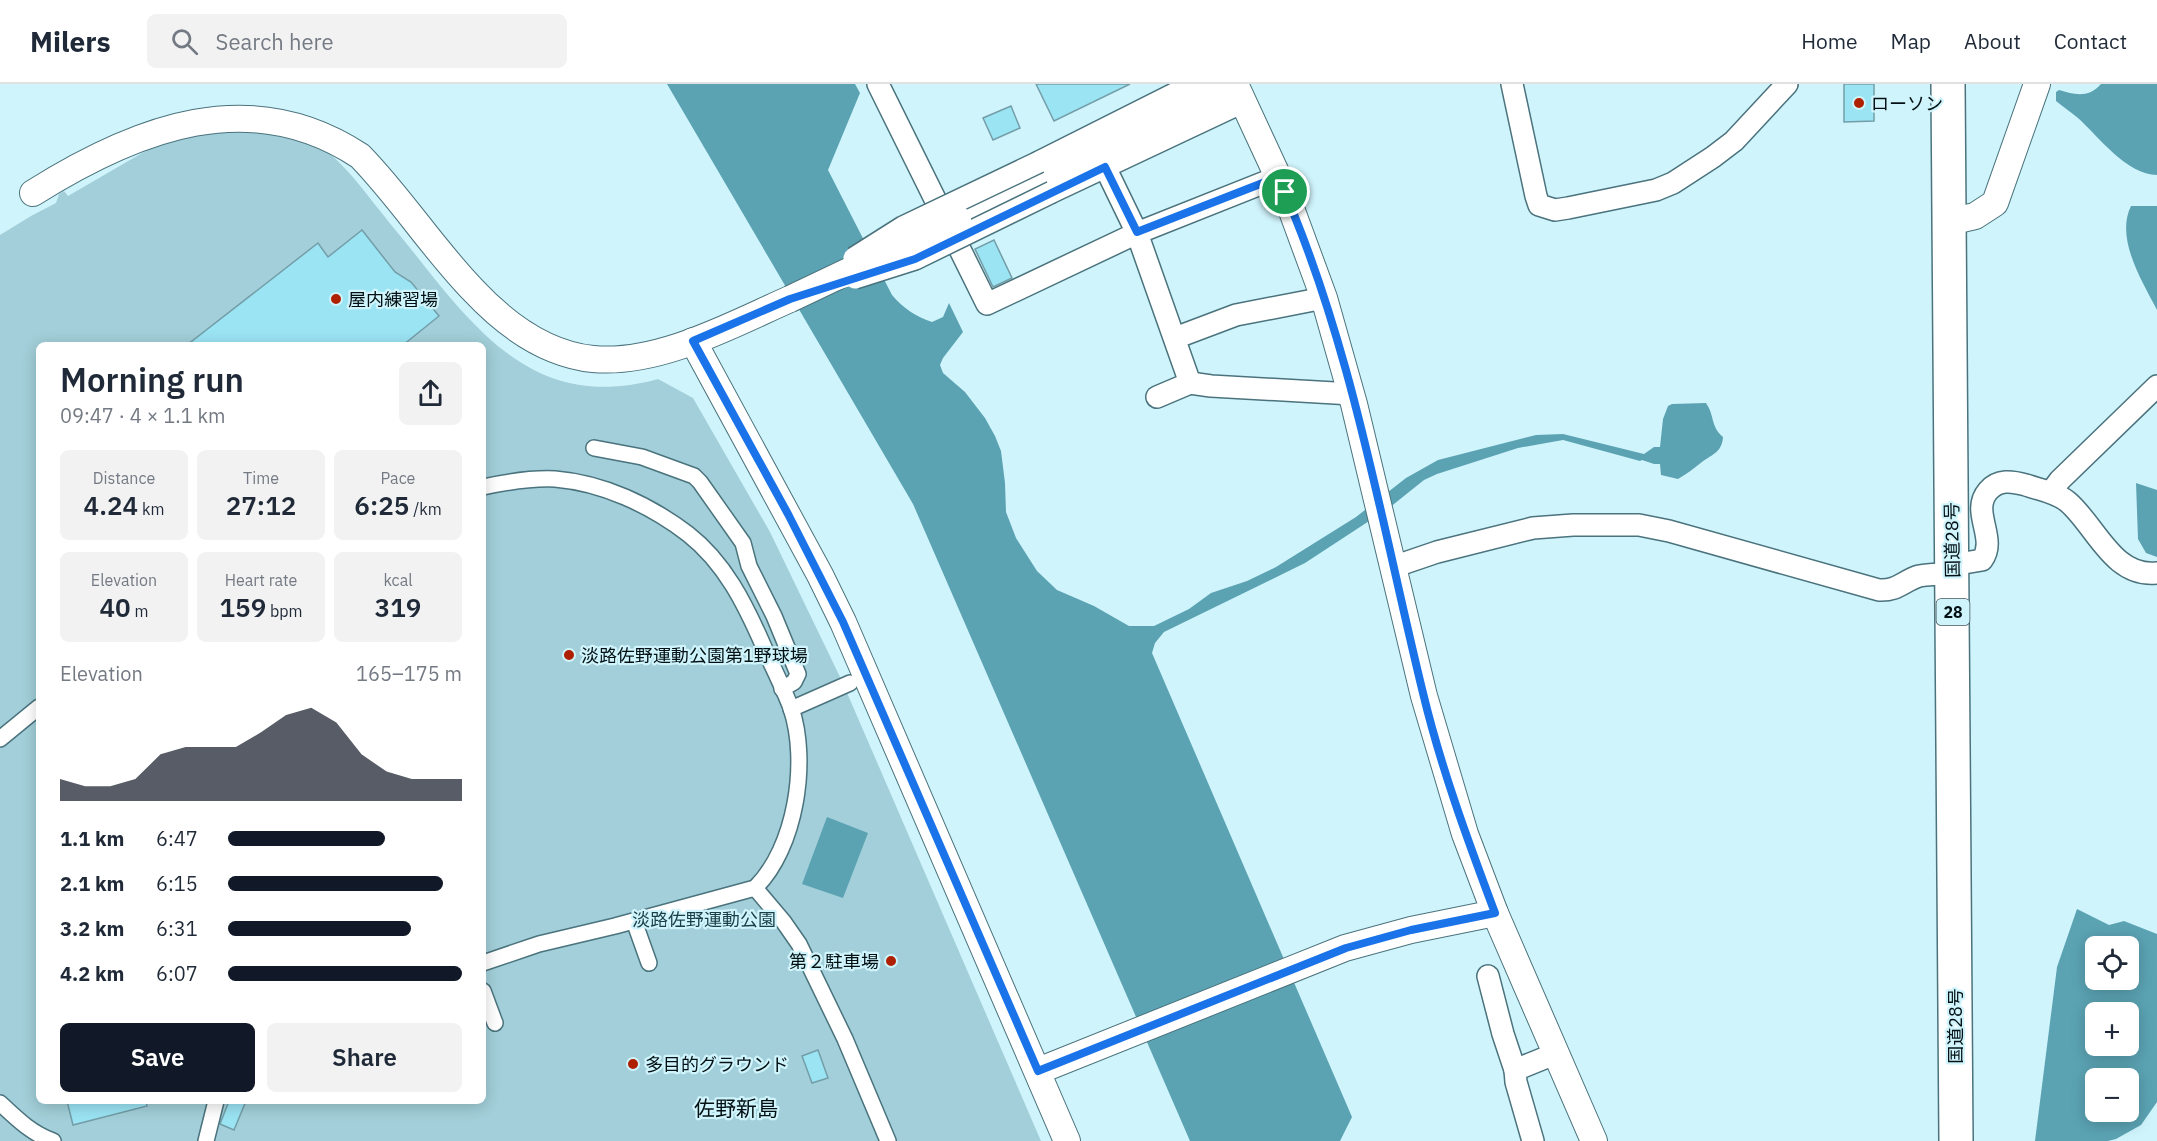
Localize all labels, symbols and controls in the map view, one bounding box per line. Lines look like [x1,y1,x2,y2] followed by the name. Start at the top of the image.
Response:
[147,14,567,68] search box
[30,23,111,60] text: Milers
[168,25,201,58] icon: search
[216,27,334,56] text: Search here
[1801,27,1858,55] text: Home
[1891,27,1931,55] text: Map
[1964,27,2021,55] text: About
[2054,27,2127,55] text: Contact
[1871,92,1943,115] place label: ローソン
[1852,96,1866,110] marker: ローソン
[1259,166,1310,217] pin
[1268,175,1301,208] icon: arrive
[348,288,438,311] place label: 屋内練習場
[329,292,343,306] marker: 屋内練習場
[60,358,244,401] text: Morning run
[399,362,462,425] button: share
[60,402,225,429] text: 09:47 · 4 × 1.1 km
[93,468,155,488] text: Distance
[243,468,279,488] text: Time
[381,468,415,488] text: Pace
[84,488,138,522] text: 4.24
[226,488,296,522] text: 27:12
[354,488,409,522] text: 6:25
[138,499,164,519] text: km
[409,499,442,519] text: /km
[1940,502,1964,578] street label: 国道28号
[91,570,157,590] text: Elevation
[225,570,297,590] text: Heart rate
[383,570,413,590] text: kcal
[100,590,131,624] text: 40
[219,590,266,624] text: 159
[375,590,421,624] text: 319
[1936,599,1970,625] road number: 28
[131,601,148,621] text: m
[266,601,303,621] text: bpm
[581,644,808,667] place label: 淡路佐野運動公園第1野球場
[562,648,576,662] marker: 淡路佐野運動公園第1野球場
[60,660,143,687] text: Elevation
[356,660,462,687] text: 165–175 m
[60,825,124,852] text: 1.1 km
[156,825,198,852] text: 6:47
[60,870,124,897] text: 2.1 km
[156,870,198,897] text: 6:15
[632,908,776,931] park label: 淡路佐野運動公園
[60,915,124,942] text: 3.2 km
[156,915,198,942] text: 6:31
[2085,936,2139,1122] map controls
[2085,936,2139,990] button: locate
[789,950,879,973] place label: 第２駐車場
[884,954,898,968] marker: 第２駐車場
[60,960,124,987] text: 4.2 km
[156,960,198,987] text: 6:07
[1944,988,1967,1064] street label: 国道28号
[2085,1002,2139,1056] button: +
[60,1023,255,1092] button: Save
[267,1023,462,1092] button: Share
[645,1053,789,1076] place label: 多目的グラウンド
[626,1057,640,1071] marker: 多目的グラウンド
[2085,1068,2139,1122] button: −
[694,1094,778,1122] district label: 佐野新島

